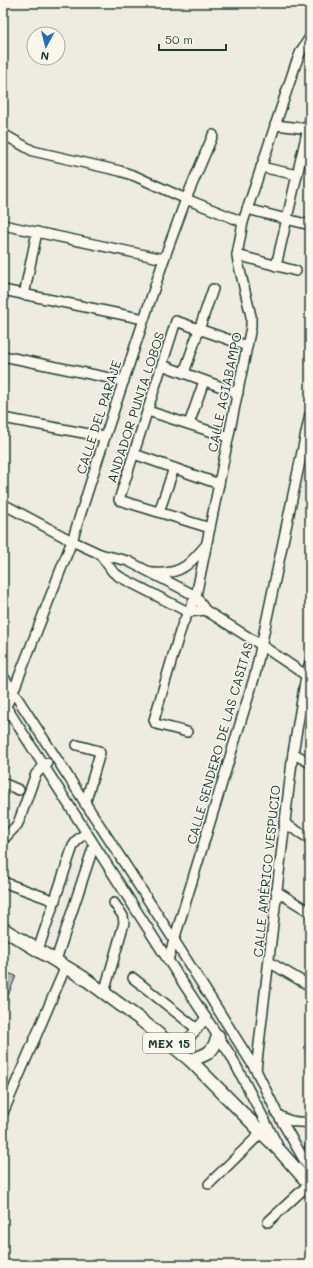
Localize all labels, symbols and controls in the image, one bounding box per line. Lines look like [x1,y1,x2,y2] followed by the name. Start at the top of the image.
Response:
[26,26,66,66] north arrow
[159,26,226,52] scale bar
[165,31,193,47] text: 50 m
[40,48,50,64] text: N
[103,329,167,485] street label: ANDADOR PUNTA LOBOS
[203,330,245,454] street label: CALLE AGIABAMPO
[72,358,124,476] street label: CALLE DEL PARAJE
[182,640,256,846] street label: CALLE SENDERO DE LAS CASITAS
[248,784,284,958] street label: CALLE AMÉRICO VESPUCIO
[143,1033,195,1053] road number: MEX 15

